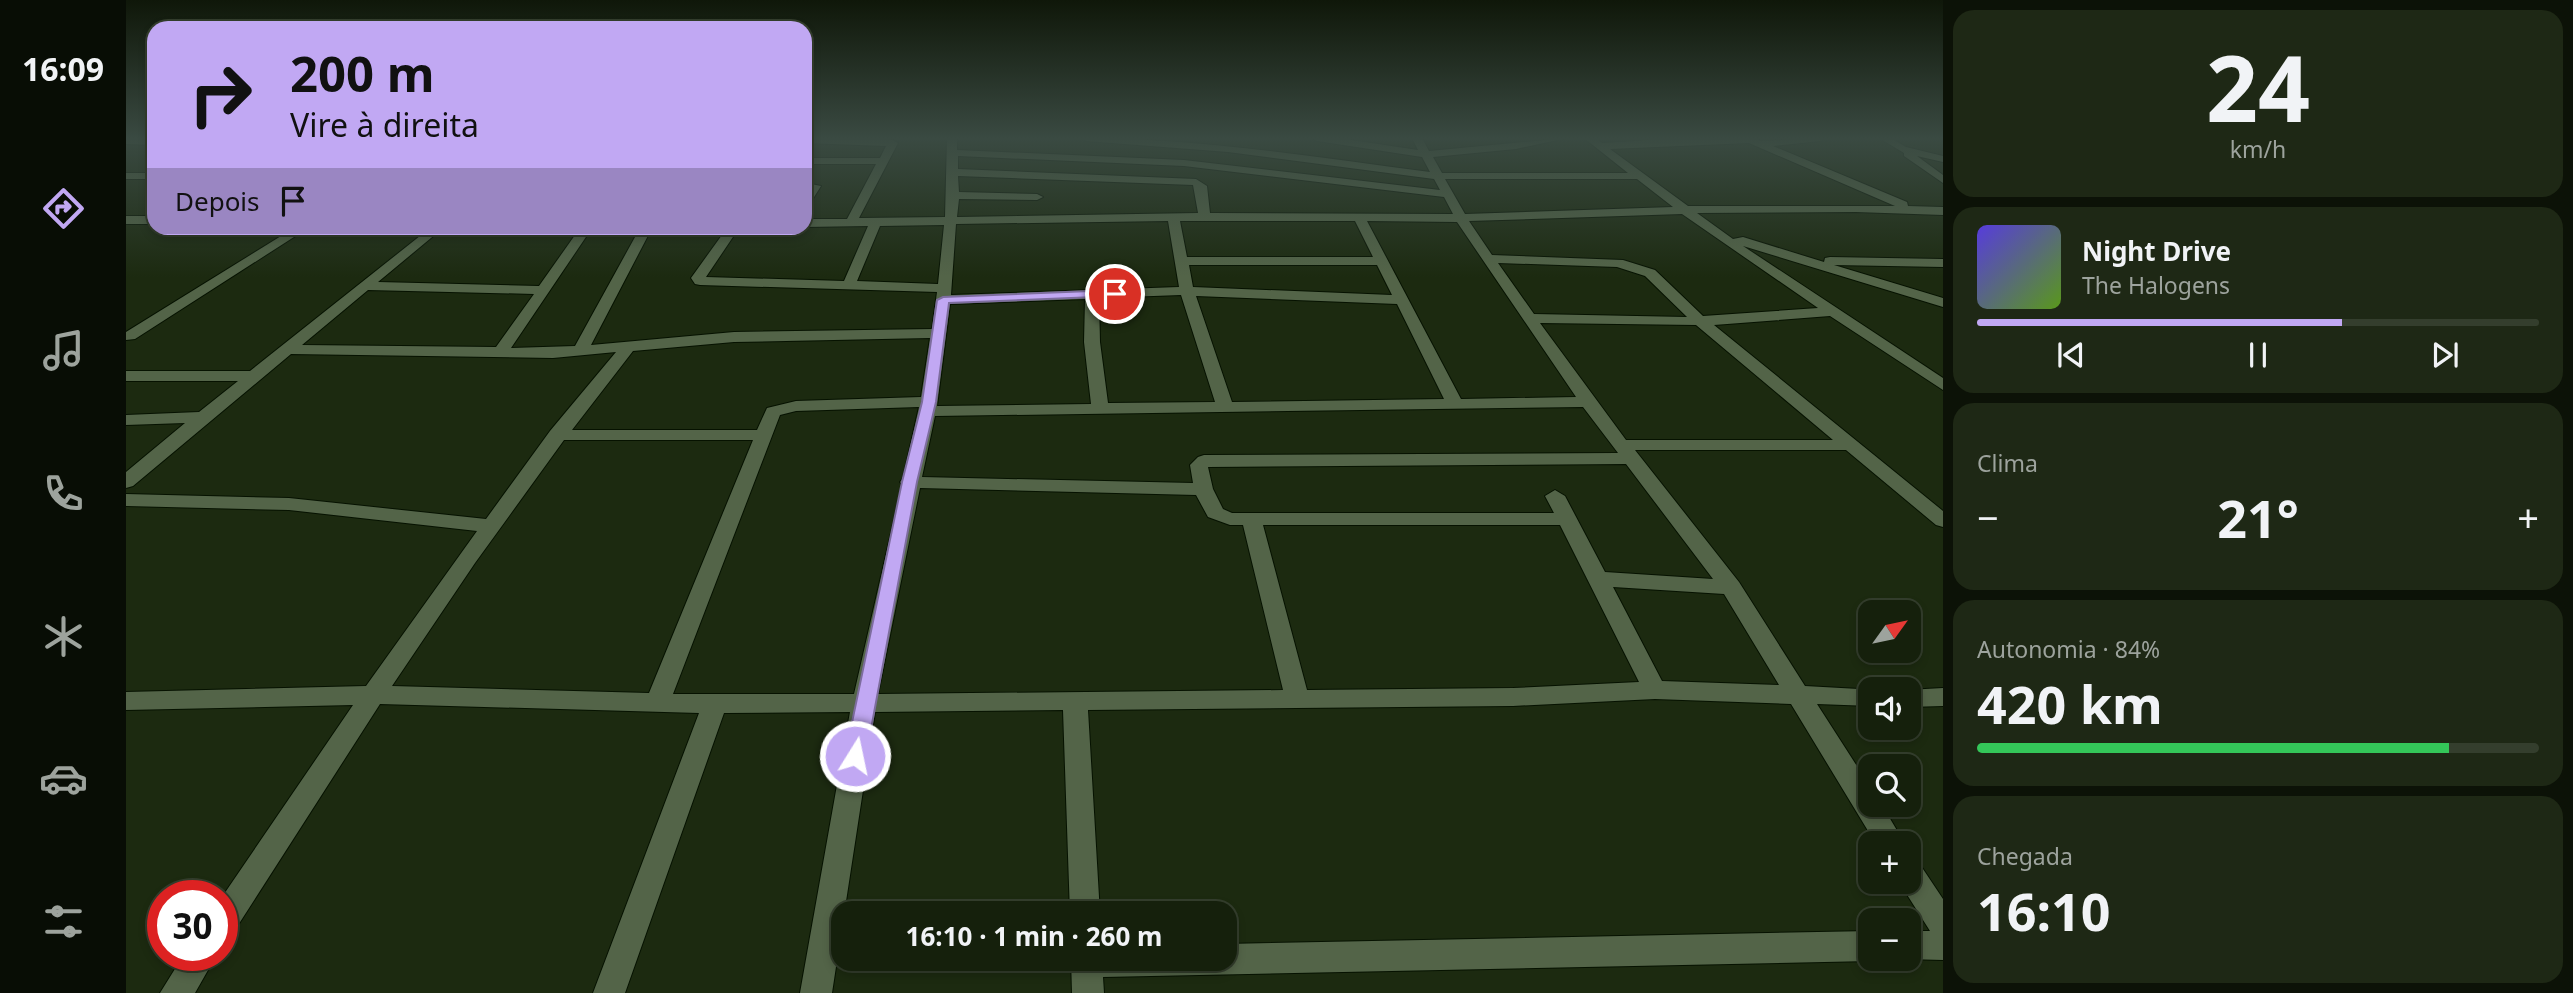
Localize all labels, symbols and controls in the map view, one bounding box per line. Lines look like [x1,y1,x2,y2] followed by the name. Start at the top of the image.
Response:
[2206,25,2310,149] text: 24
[290,40,435,106] text: 200 m
[22,47,104,90] text: 16:09
[175,49,266,140] icon: right
[290,103,479,146] text: Vire à direita
[2230,133,2286,165] text: km/h
[274,182,312,220] icon: arrive
[175,183,260,219] text: Depois
[39,184,88,233] icon: directions
[2082,233,2231,269] text: Night Drive
[1085,264,1145,324] pin
[2082,269,2230,301] text: The Halogens
[1096,275,1134,313] icon: arrive
[39,326,88,375] icon: music
[2052,336,2090,374] icon: previous
[2239,336,2277,374] icon: pause
[2426,336,2464,374] icon: next
[1977,447,2038,479] text: Clima
[39,469,88,518] icon: phone
[2217,482,2299,553] text: 21°
[1977,491,1999,543] text: −
[2517,491,2539,543] text: +
[1858,600,1922,663] north arrow
[1858,600,1921,971] map controls
[39,612,88,661] icon: climate
[1977,633,2160,665] text: Autonomia · 84%
[1977,668,2163,739] text: 420 km
[1858,677,1921,740] button: sound
[818,719,892,793] position arrow
[39,754,88,803] icon: car
[1858,754,1921,817] button: search
[1858,831,1921,894] button: +
[1977,840,2073,872] text: Chegada
[1977,875,2111,946] text: 16:10
[147,880,238,971] speed limit sign: 30
[39,897,88,946] icon: filters
[1858,908,1921,971] button: −
[906,918,1162,954] text: 16:10 · 1 min · 260 m

